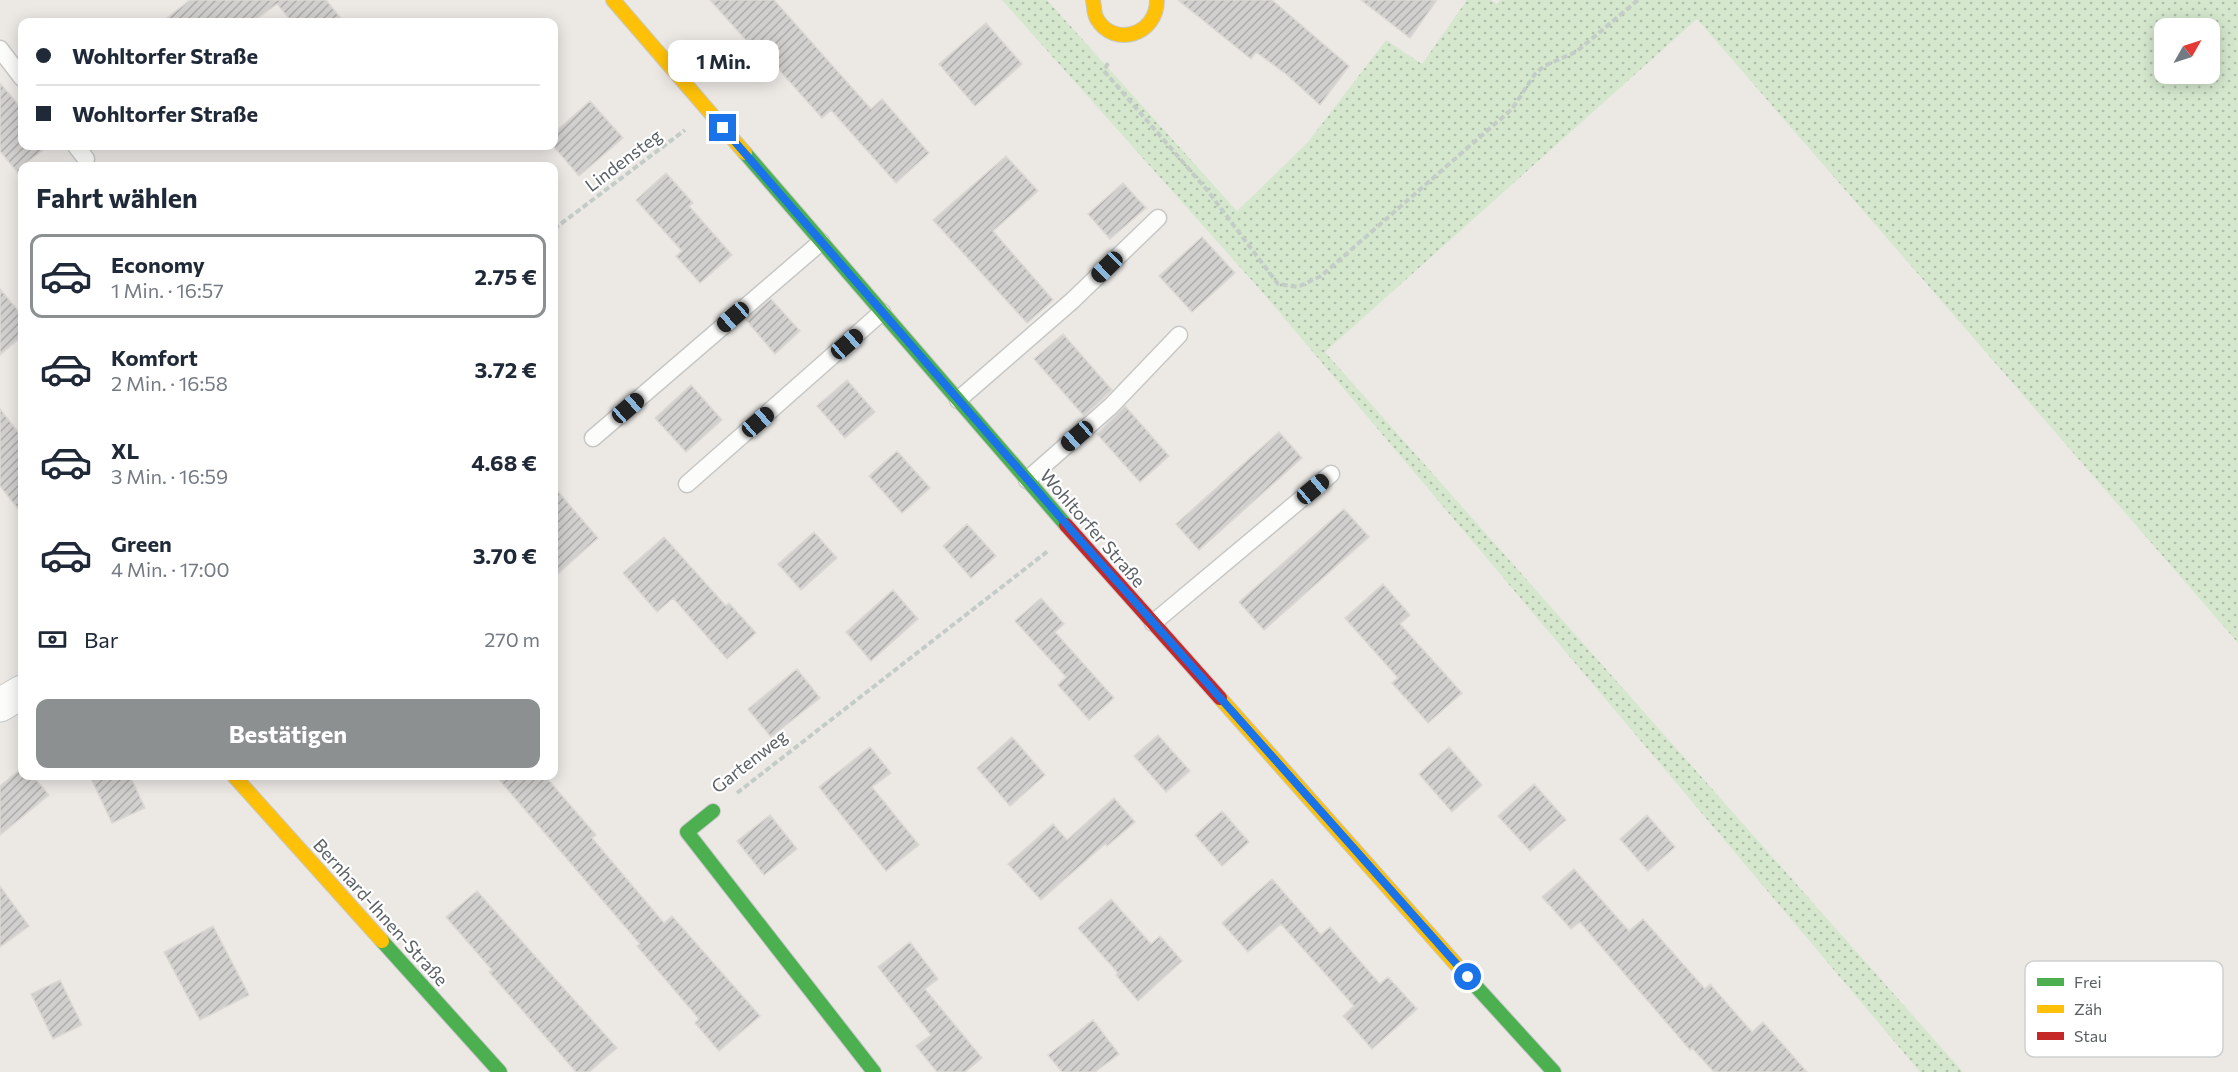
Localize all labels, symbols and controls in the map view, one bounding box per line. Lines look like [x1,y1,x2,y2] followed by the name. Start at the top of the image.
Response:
[2154,18,2220,84] north arrow
[2154,18,2220,84] map controls
[668,41,778,83] callout: 1 Min.
[72,42,258,69] text: Wohltorfer Straße
[696,49,751,73] text: 1 Min.
[72,100,258,127] text: Wohltorfer Straße
[709,114,736,141] route end
[580,124,666,196] street label: Lindensteg
[36,181,198,214] text: Fahrt wählen
[1088,248,1126,286] car
[39,249,93,303] icon: car
[111,251,205,278] text: Economy
[474,263,537,290] text: 2.75 €
[111,278,224,302] text: 1 Min. · 16:57
[714,298,752,336] car
[828,325,866,363] car
[39,342,93,396] icon: car
[111,344,198,371] text: Komfort
[475,356,537,383] text: 3.72 €
[111,371,228,395] text: 2 Min. · 16:58
[609,389,647,427] car
[739,403,777,441] car
[1058,417,1096,455] car
[39,435,93,489] icon: car
[111,437,139,464] text: XL
[471,449,537,476] text: 4.68 €
[111,464,228,488] text: 3 Min. · 16:59
[1036,464,1150,592] street label: Wohltorfer Straße
[1293,471,1333,507] car
[39,528,93,582] icon: car
[111,530,172,557] text: Green
[473,542,537,569] text: 3.70 €
[111,557,230,581] text: 4 Min. · 17:00
[36,623,69,656] icon: cash
[84,626,119,653] text: Bar
[484,627,540,651] text: 270 m
[36,699,540,768] button: Bestätigen
[707,724,791,797] street label: Gartenweg
[309,834,453,990] street label: Bernhard-Ihnen-Straße
[2025,961,2223,1057] legend
[1454,963,1481,990] route start
[2074,972,2102,991] text: Frei
[2074,999,2102,1018] text: Zäh
[2074,1026,2107,1045] text: Stau

